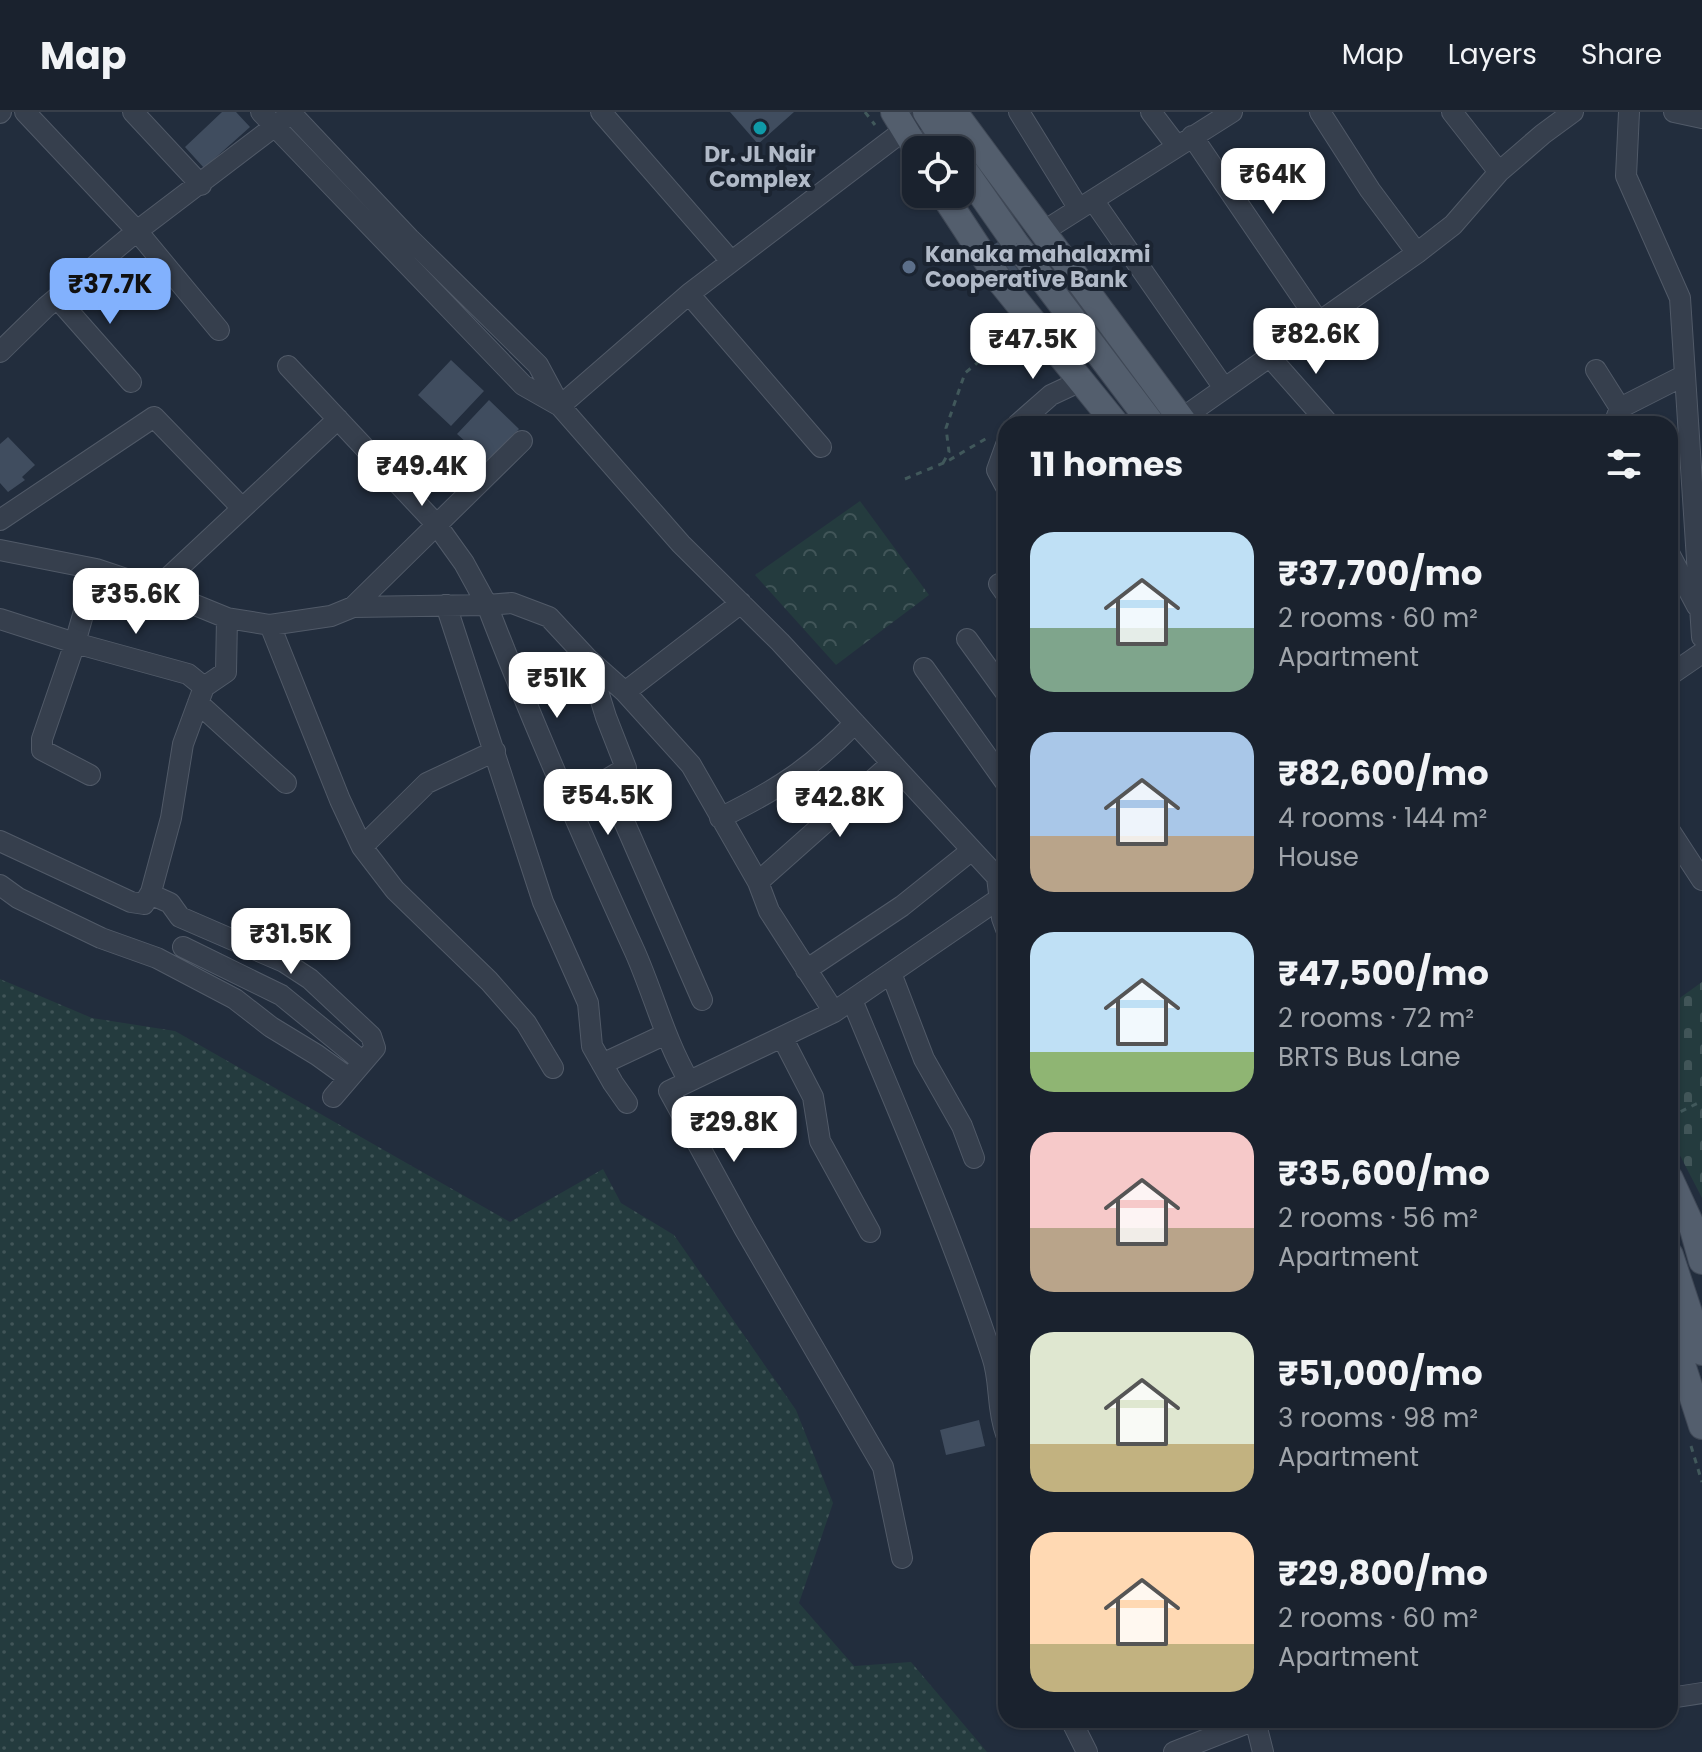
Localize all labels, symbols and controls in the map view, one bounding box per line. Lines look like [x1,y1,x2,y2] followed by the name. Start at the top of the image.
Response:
[40,29,127,82] text: Map
[1342,35,1404,74] text: Map
[1448,35,1537,74] text: Layers
[1581,35,1662,74] text: Share
[751,119,769,137] marker: Dr. JL Nair Complex
[902,136,974,208] map controls
[902,136,974,208] button: locate
[704,139,816,195] place label: Dr. JL Nair Complex
[1226,148,1320,216] pin: ₹64K
[1239,156,1307,192] text: ₹64K
[925,239,1150,295] place label: Kanaka mahalaxmi Cooperative Bank
[45,258,175,326] pin: ₹37.7K
[900,258,918,276] marker: Kanaka mahalaxmi Cooperative Bank
[68,266,152,302] text: ₹37.7K
[1251,308,1381,376] pin: ₹82.6K
[968,313,1098,381] pin: ₹47.5K
[1271,316,1361,352] text: ₹82.6K
[988,321,1078,357] text: ₹47.5K
[357,440,487,508] pin: ₹49.4K
[1030,440,1183,488] text: 11 homes
[1602,442,1646,486] icon: filters
[376,448,468,484] text: ₹49.4K
[1278,549,1482,597] text: ₹37,700/mo
[1094,564,1190,660] icon: home
[71,568,201,636] pin: ₹35.6K
[91,576,181,612] text: ₹35.6K
[1278,600,1478,636] text: 2 rooms · 60 m²
[1278,639,1419,675] text: Apartment
[510,652,604,720] pin: ₹51K
[527,660,587,696] text: ₹51K
[1278,749,1489,797] text: ₹82,600/mo
[1094,764,1190,860] icon: home
[543,769,673,837] pin: ₹54.5K
[775,771,905,839] pin: ₹42.8K
[562,777,654,813] text: ₹54.5K
[795,779,885,815] text: ₹42.8K
[1278,800,1487,836] text: 4 rooms · 144 m²
[1278,839,1359,875] text: House
[226,908,356,976] pin: ₹31.5K
[249,916,333,952] text: ₹31.5K
[1278,949,1489,997] text: ₹47,500/mo
[1094,964,1190,1060] icon: home
[1278,1000,1474,1036] text: 2 rooms · 72 m²
[1278,1039,1461,1075] text: BRTS Bus Lane
[669,1096,799,1164] pin: ₹29.8K
[690,1104,778,1140] text: ₹29.8K
[1278,1149,1490,1197] text: ₹35,600/mo
[1094,1164,1190,1260] icon: home
[1278,1200,1478,1236] text: 2 rooms · 56 m²
[1278,1239,1419,1275] text: Apartment
[1278,1349,1483,1397] text: ₹51,000/mo
[1094,1364,1190,1460] icon: home
[1278,1400,1478,1436] text: 3 rooms · 98 m²
[1278,1439,1419,1475] text: Apartment
[1278,1549,1488,1597] text: ₹29,800/mo
[1094,1564,1190,1660] icon: home
[1278,1600,1478,1636] text: 2 rooms · 60 m²
[1278,1639,1419,1675] text: Apartment

